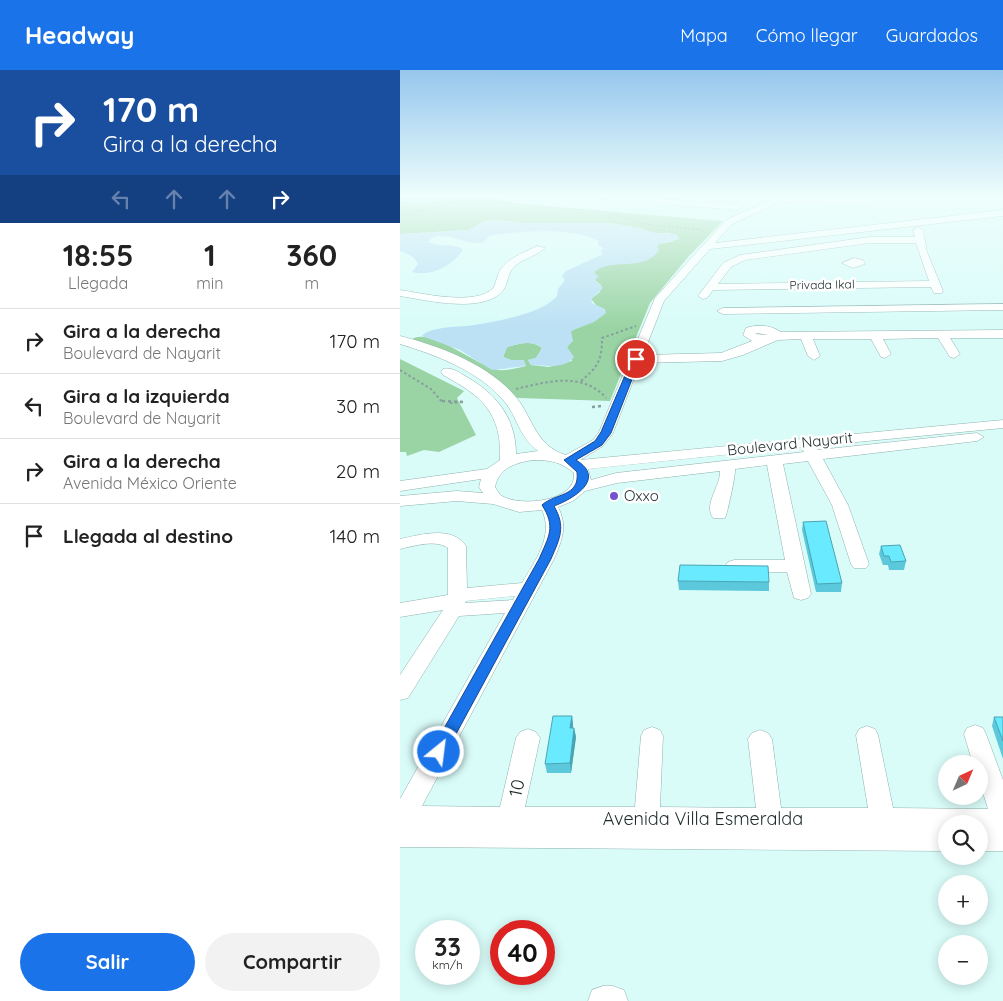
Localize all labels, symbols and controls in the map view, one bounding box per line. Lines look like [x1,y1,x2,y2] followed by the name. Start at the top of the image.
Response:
[25,20,134,50] text: Headway
[680,24,728,47] text: Mapa
[756,24,858,47] text: Cómo llegar
[886,24,978,47] text: Guardados
[103,87,199,131] text: 170 m
[20,90,85,155] icon: right
[103,130,278,158] text: Gira a la derecha
[107,185,135,213] icon: left
[160,185,188,213] icon: ahead
[213,185,241,213] icon: ahead
[266,185,294,213] icon: right
[63,236,134,274] text: 18:55
[204,236,216,274] text: 1
[286,236,337,274] text: 360
[68,273,128,293] text: Llegada
[196,273,223,293] text: min
[304,273,319,293] text: m
[789,276,855,293] street label: Privada Ikal
[63,319,221,343] text: Gira a la derecha
[20,327,48,355] icon: right
[329,329,380,353] text: 170 m
[615,338,657,380] pin
[63,343,221,363] text: Boulevard de Nayarit
[622,345,650,373] icon: arrive
[63,384,230,408] text: Gira a la izquierda
[20,392,48,420] icon: left
[336,394,380,418] text: 30 m
[63,408,221,428] text: Boulevard de Nayarit
[726,427,854,460] street label: Boulevard Nayarit
[63,449,221,473] text: Gira a la derecha
[20,457,48,485] icon: right
[336,459,380,483] text: 20 m
[63,473,237,493] text: Avenida México Oriente
[624,486,659,505] place label: Oxxo
[608,490,620,502] marker: Oxxo
[20,522,48,550] icon: arrive
[63,524,233,548] text: Llegada al destino
[329,524,380,548] text: 140 m
[412,725,464,777] position arrow
[938,755,988,805] north arrow
[938,755,988,985] map controls
[503,777,530,799] street label: 10
[603,807,803,830] street label: Avenida Villa Esmeralda
[938,815,988,865] button: search
[938,875,988,925] button: +
[490,920,555,985] speed limit sign: 40
[434,931,461,962] text: 33
[20,933,195,991] button: Salir
[205,933,380,991] button: Compartir
[938,935,988,985] button: −
[432,957,463,972] text: km/h

